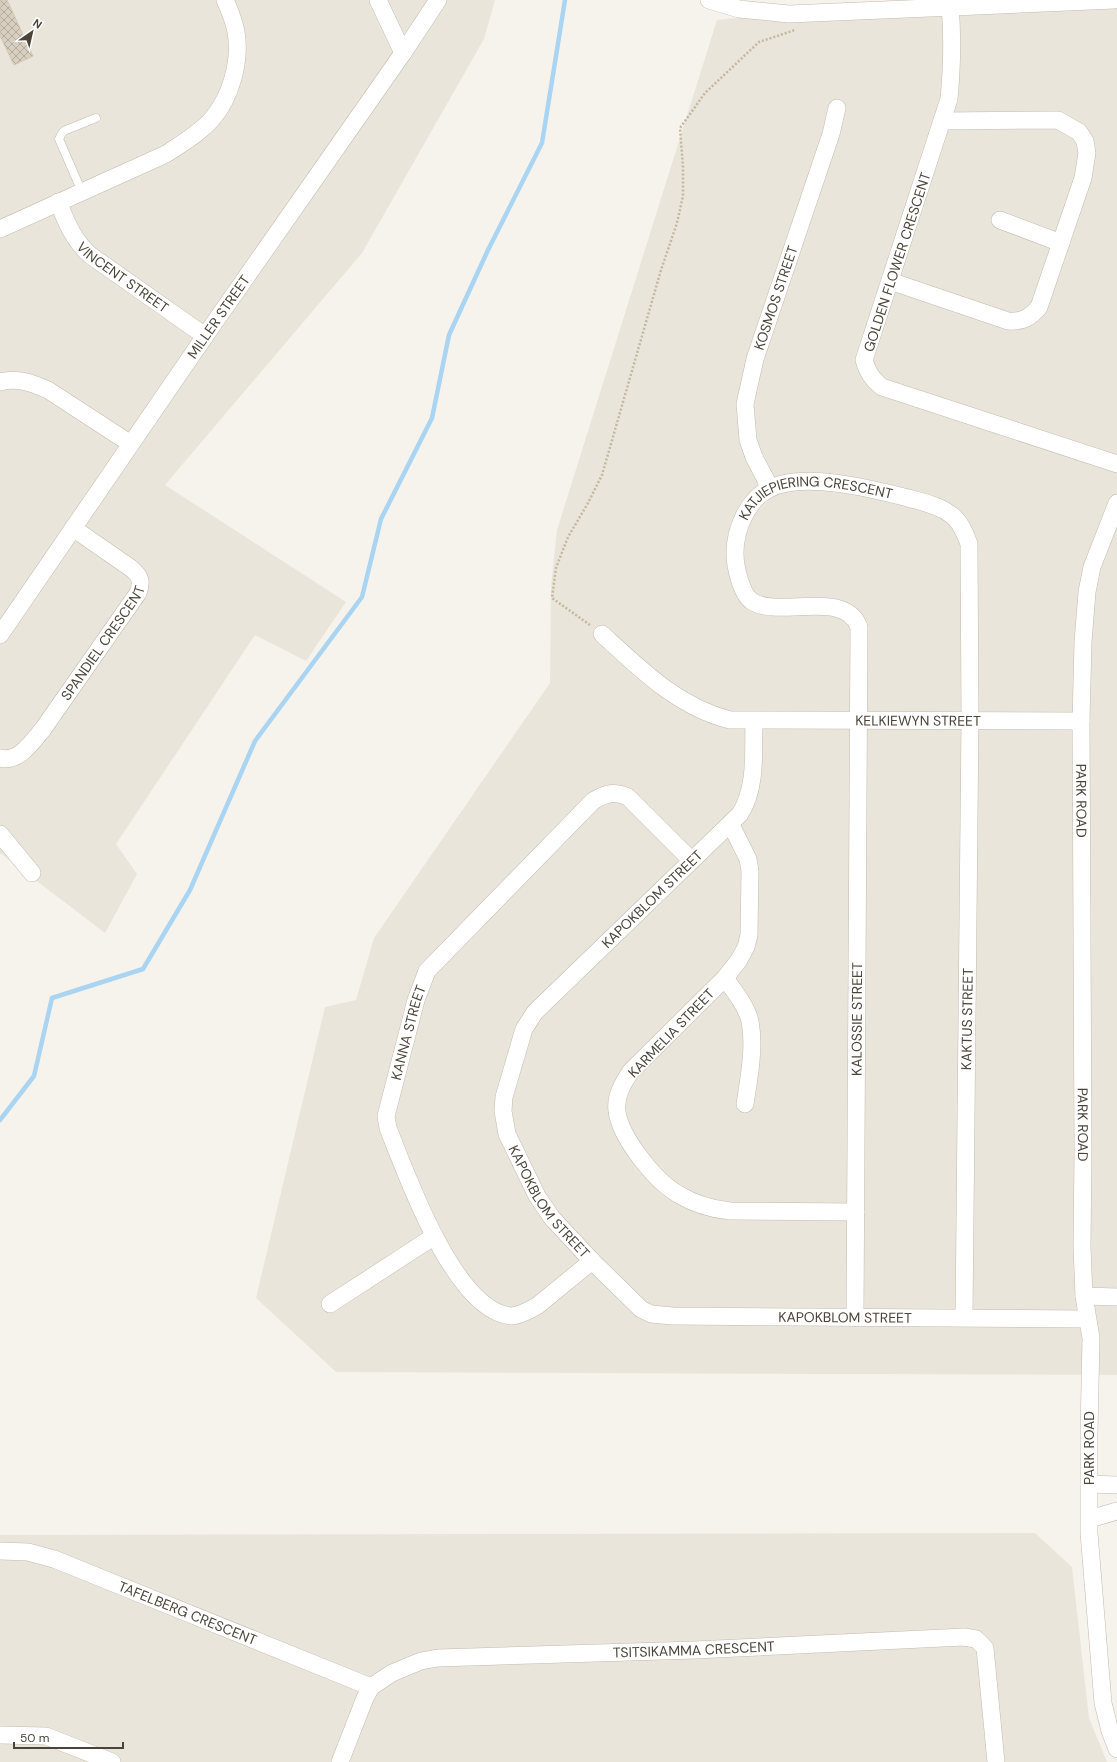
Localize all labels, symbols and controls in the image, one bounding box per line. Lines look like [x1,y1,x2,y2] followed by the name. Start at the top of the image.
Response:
[12,12,52,52] north arrow
[30,16,45,32] text: N
[859,170,935,354] street label: GOLDEN FLOWER CRESCENT
[73,238,172,317] street label: VINCENT STREET
[750,243,802,352] street label: KOSMOS STREET
[183,272,254,362] street label: MILLER STREET
[734,472,895,523] street label: KATJIEPIERING CRESCENT
[57,583,149,704] street label: SPANDIEL CRESCENT
[855,711,981,730] street label: KELKIEWYN STREET
[1072,764,1091,838] street label: PARK ROAD
[598,846,706,952] street label: KAPOKBLOM STREET
[847,962,866,1076] street label: KALOSSIE STREET
[957,968,977,1070] street label: KAKTUS STREET
[387,982,430,1082] street label: KANNA STREET
[624,985,718,1081] street label: KARMELIA STREET
[1074,1088,1092,1162] street label: PARK ROAD
[505,1142,594,1262] street label: KAPOKBLOM STREET
[778,1308,912,1327] street label: KAPOKBLOM STREET
[1080,1411,1098,1485] street label: PARK ROAD
[116,1577,260,1649] street label: TAFELBERG CRESCENT
[612,1637,775,1662] street label: TSITSIKAMMA CRESCENT
[14,1724,123,1750] scale bar
[20,1730,49,1746] text: 50 m

